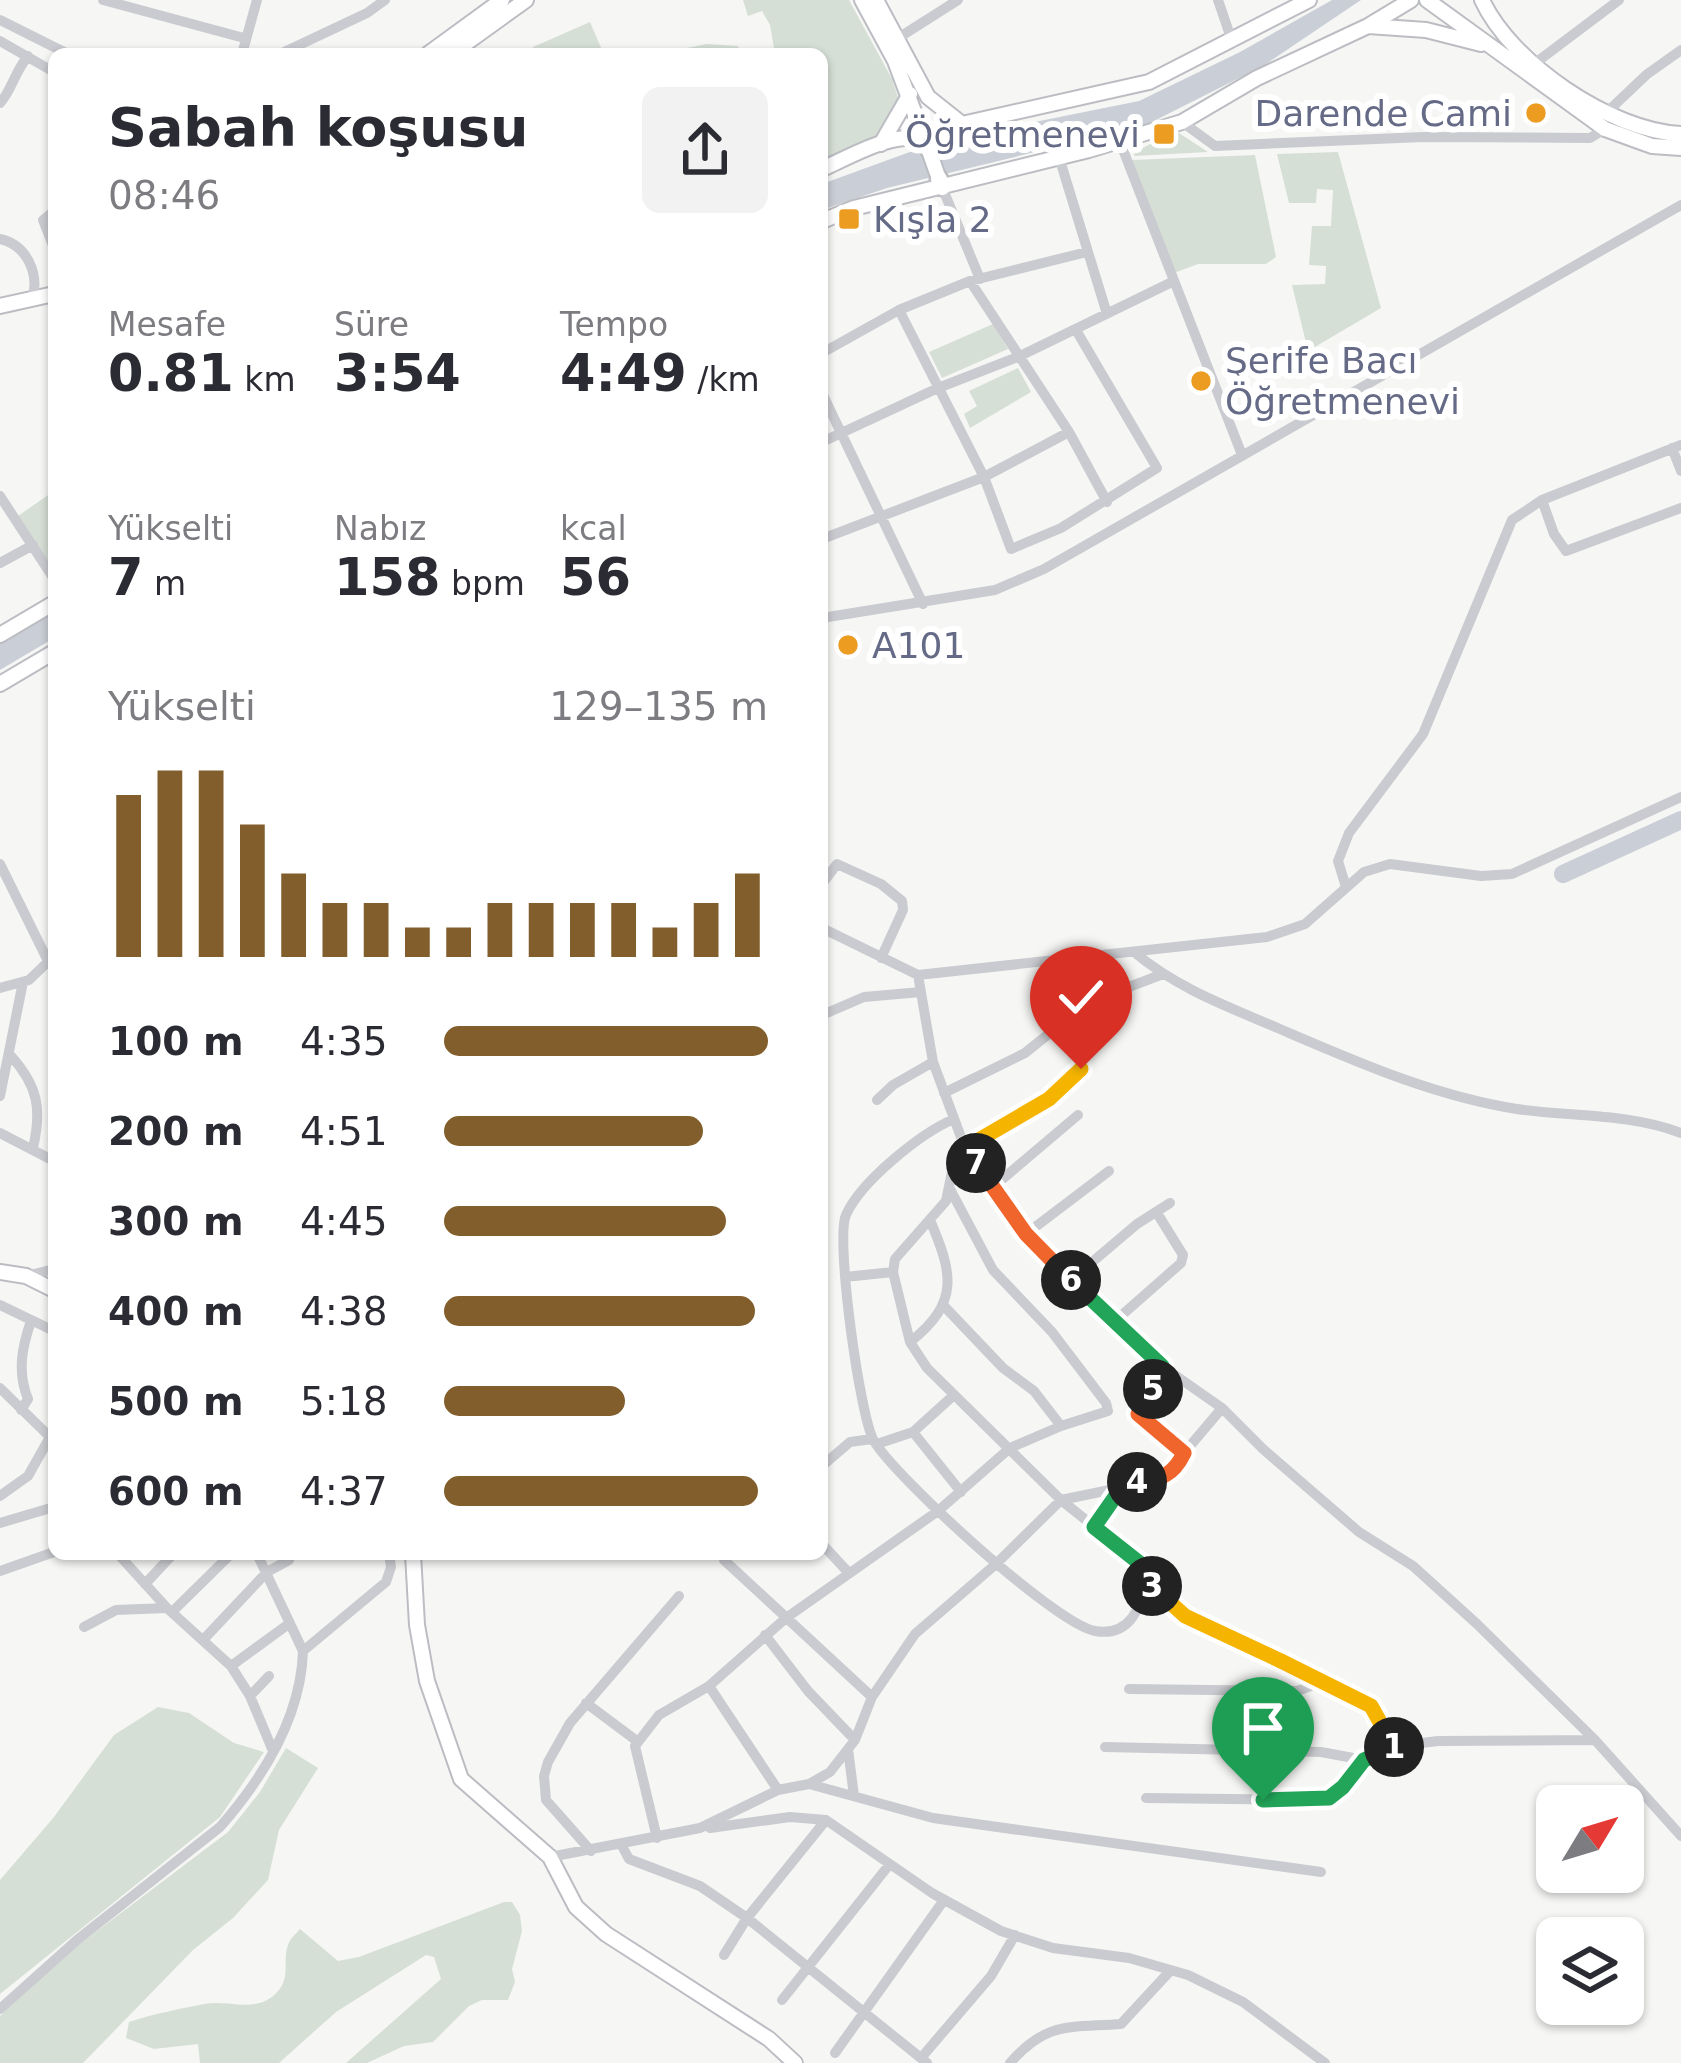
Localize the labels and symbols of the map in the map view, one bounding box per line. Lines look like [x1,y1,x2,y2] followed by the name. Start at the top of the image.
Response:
[1255,93,1512,134] place label: Darende Cami
[1523,100,1549,126] marker: Darende Cami
[905,114,1140,155] place label: Öğretmenevi
[1151,121,1177,147] marker: Öğretmenevi
[873,199,992,240] place label: Kışla 2
[836,206,862,232] marker: Kışla 2
[1225,340,1460,422] place label: Şerife Bacı Öğretmenevi
[1188,368,1214,394] marker: Şerife Bacı Öğretmenevi
[872,625,965,666] place label: A101
[835,632,861,658] marker: A101
[1030,946,1132,1069] pin
[946,1133,1006,1193] pin: 7
[1041,1250,1101,1310] pin: 6
[1123,1359,1183,1419] pin: 5
[1107,1452,1167,1512] pin: 4
[1122,1556,1182,1616] pin: 3
[1212,1677,1314,1800] pin
[1364,1717,1424,1777] pin: 1
[1536,1785,1644,1893] north arrow

